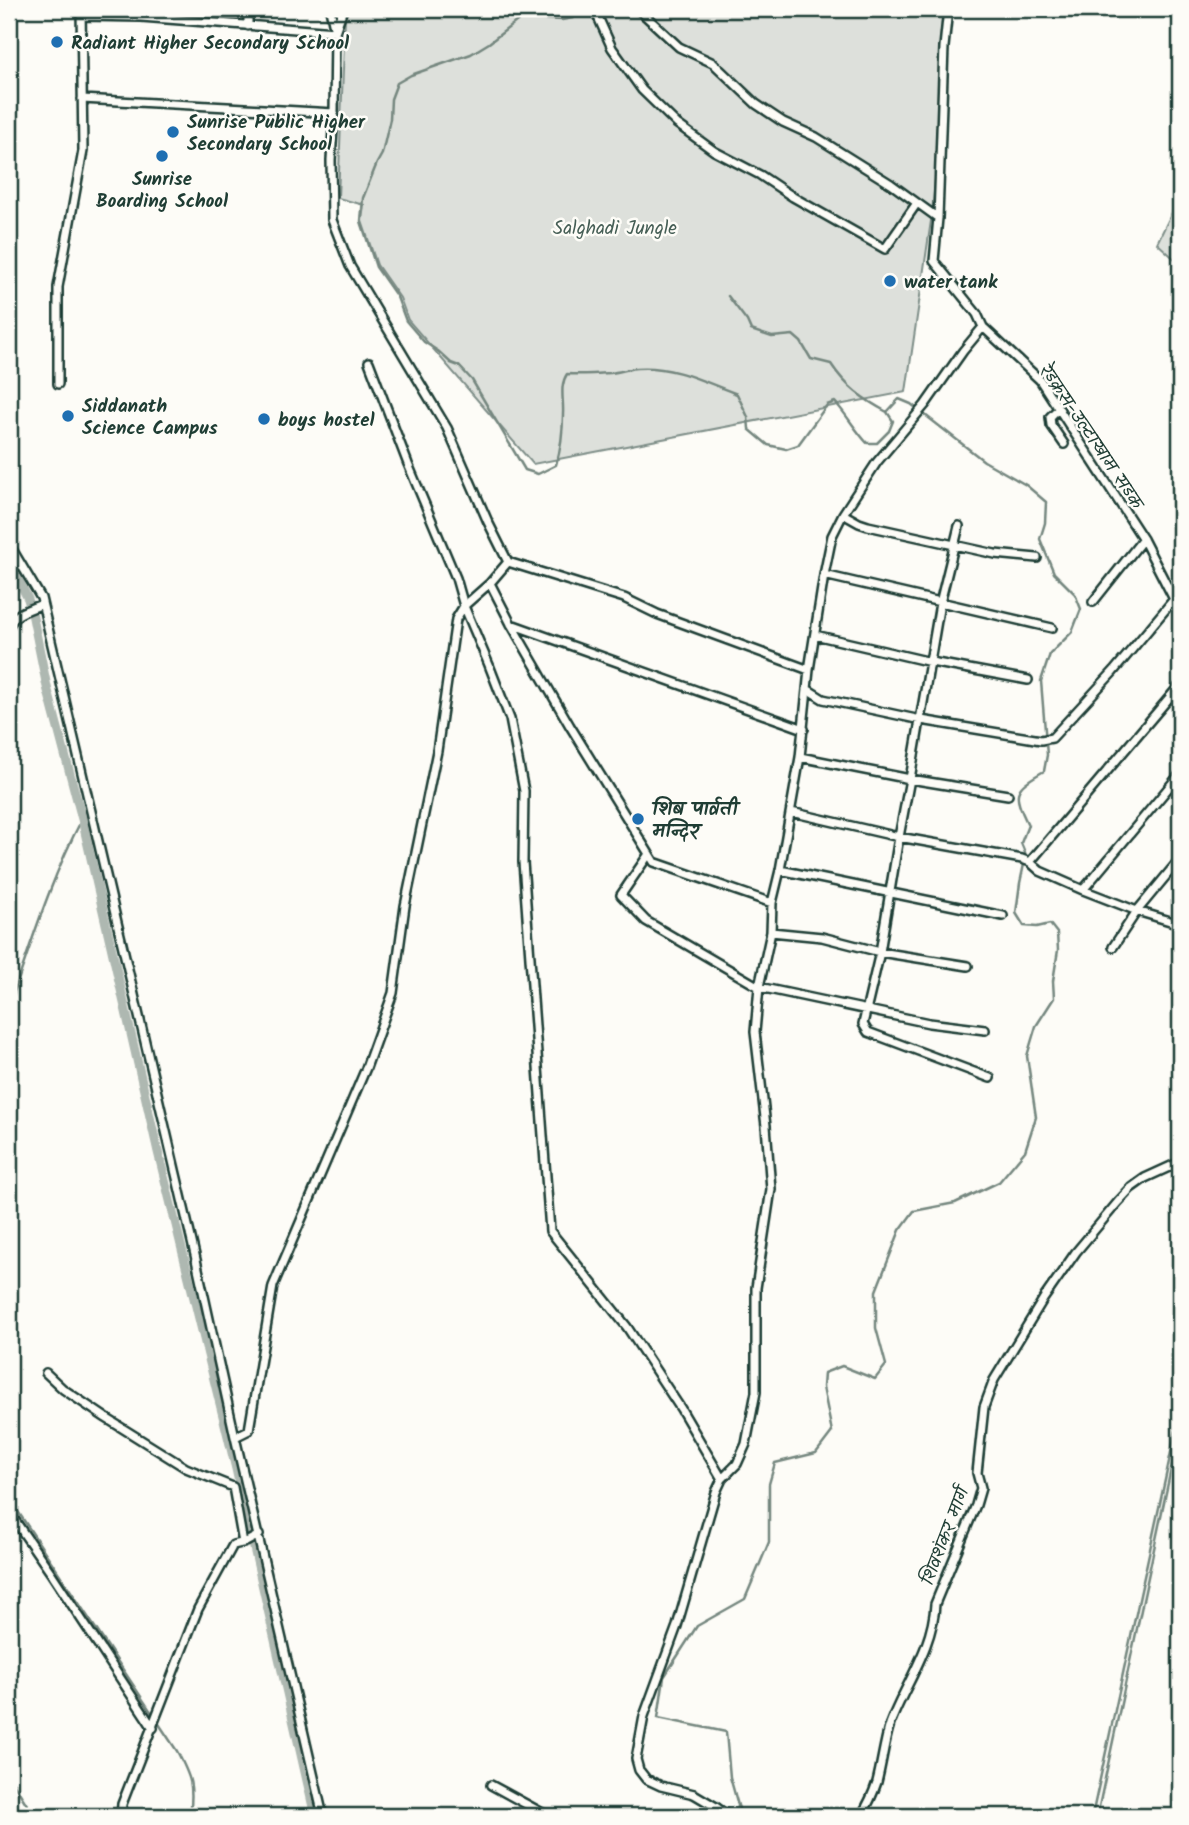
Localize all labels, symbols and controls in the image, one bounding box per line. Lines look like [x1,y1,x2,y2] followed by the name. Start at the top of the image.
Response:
[71,29,350,59] place label: Radiant Higher Secondary School
[49,34,65,50] marker: Radiant Higher Secondary School
[187,108,366,160] place label: Sunrise Public Higher Secondary School
[165,124,181,140] marker: Sunrise Public Higher Secondary School
[154,148,170,164] marker: Sunrise Boarding School
[96,165,229,217] place label: Sunrise Boarding School
[553,214,677,244] park label: Salghadi Jungle
[904,268,998,298] place label: water tank
[882,273,898,289] marker: water tank
[1030,358,1152,518] street label: रेडक्रस-उल्टाखाम सडक
[82,392,218,444] place label: Siddanath Science Campus
[278,406,376,436] place label: boys hostel
[60,408,76,424] marker: Siddanath Science Campus
[256,411,272,427] marker: boys hostel
[651,795,742,847] place label: शिब पार्वती मन्दिर
[630,811,646,827] marker: शिब पार्वती मन्दिर
[914,1480,980,1590] street label: शिवशंकर मार्ग

